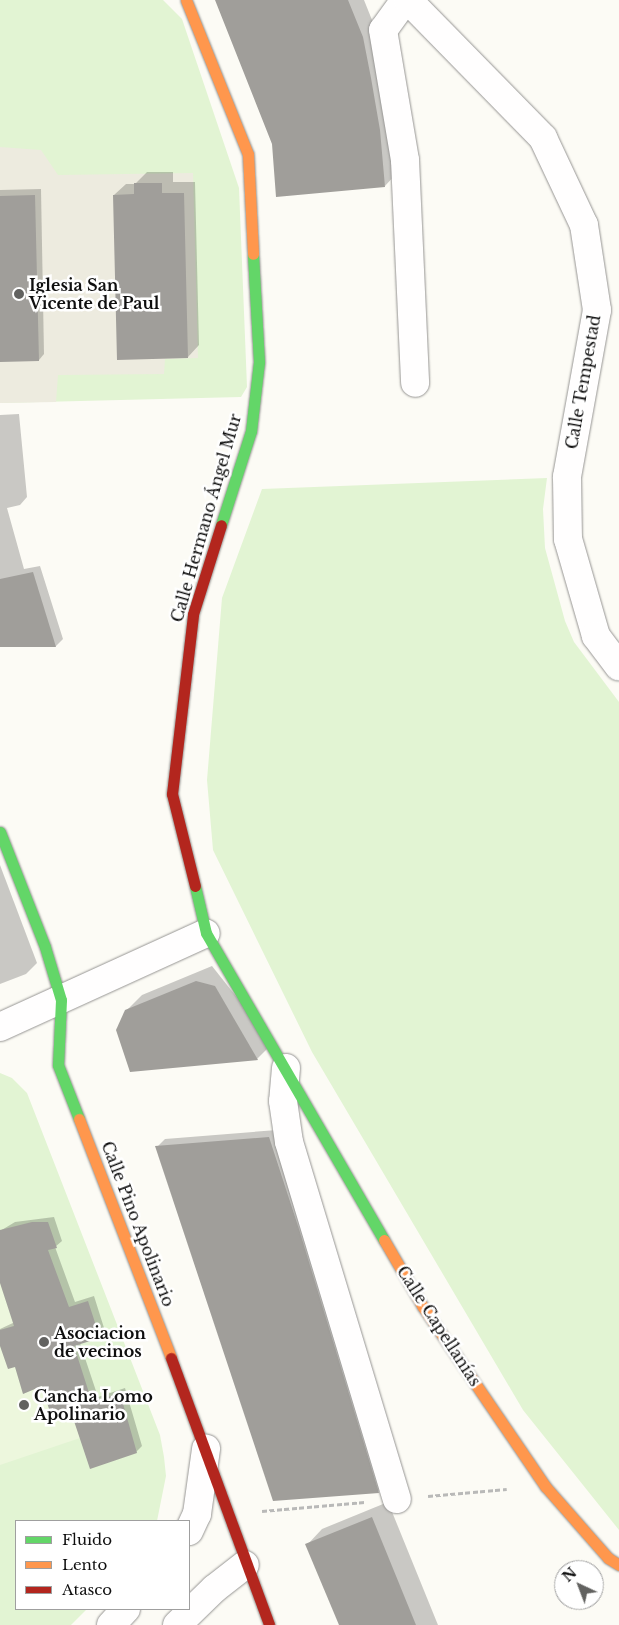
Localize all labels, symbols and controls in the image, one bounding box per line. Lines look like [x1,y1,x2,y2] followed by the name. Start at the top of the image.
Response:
[29,275,159,313] place label: Iglesia San Vicente de Paul
[13,288,25,300] marker: Iglesia San Vicente de Paul
[562,313,604,451] street label: Calle Tempestad
[167,411,245,625] street label: Calle Hermano Ángel Mur
[97,1138,179,1310] street label: Calle Pino Apolinario
[393,1262,485,1390] street label: Calle Capellanías
[54,1323,146,1361] place label: Asociacion de vecinos
[38,1336,50,1348] marker: Asociacion de vecinos
[34,1386,153,1424] place label: Cancha Lomo Apolinario
[18,1399,30,1411] marker: Cancha Lomo Apolinario
[15,1520,190,1610] legend
[62,1530,112,1549] text: Fluido
[62,1555,107,1574] text: Lento
[554,1560,604,1610] north arrow
[558,1564,580,1586] text: N
[62,1580,112,1599] text: Atasco

